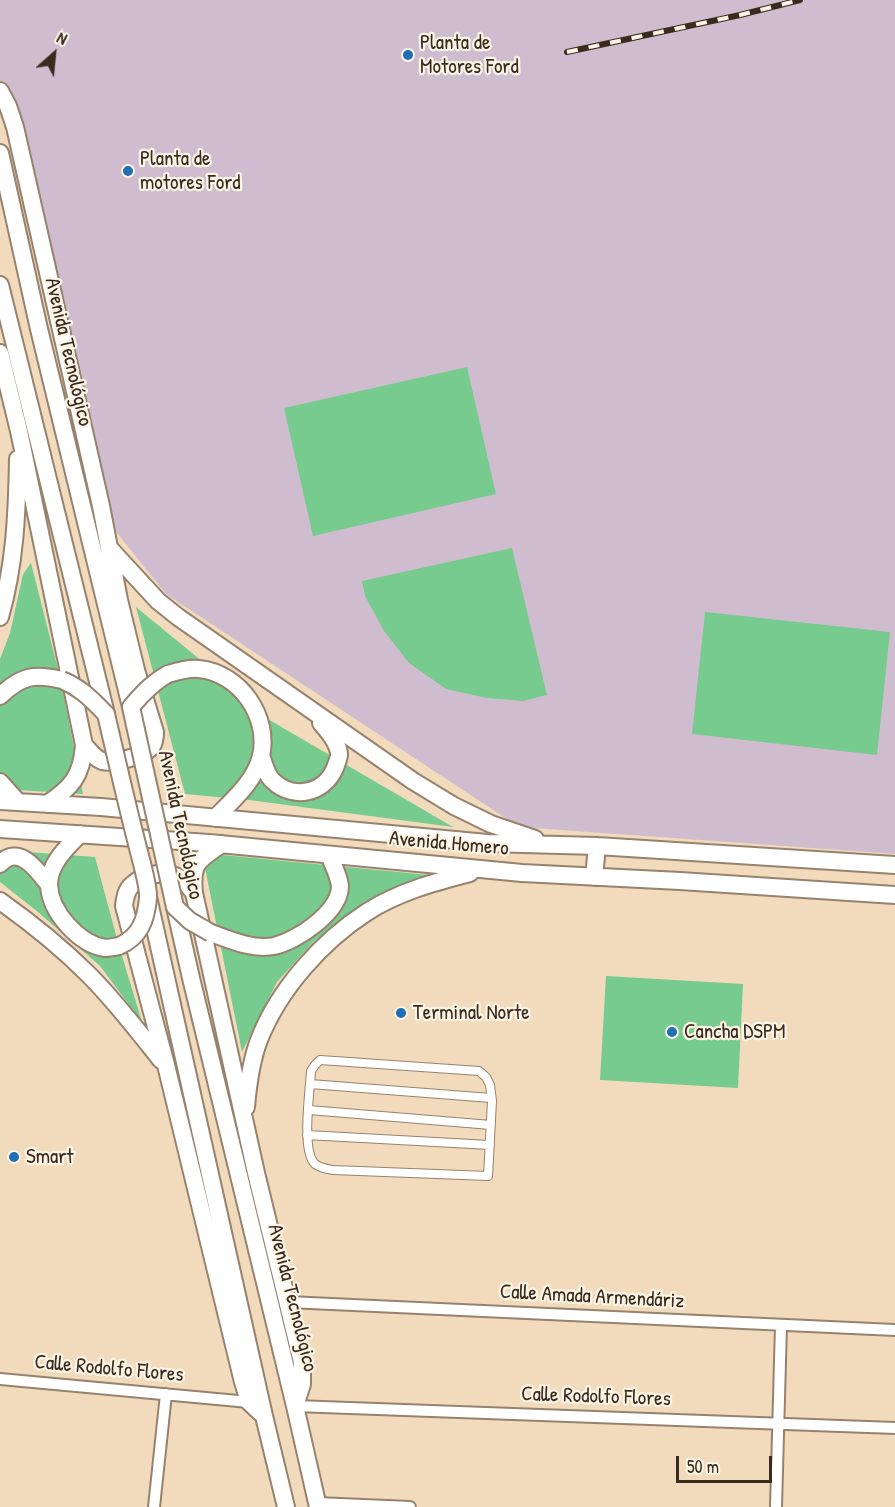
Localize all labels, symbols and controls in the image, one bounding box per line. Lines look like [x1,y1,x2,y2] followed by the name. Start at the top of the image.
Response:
[24,24,84,84] north arrow
[53,26,71,50] text: N
[420,30,519,80] place label: Planta de Motores Ford
[401,48,415,62] marker: Planta de Motores Ford
[140,146,240,196] place label: Planta de motores Ford
[121,164,135,178] marker: Planta de motores Ford
[39,275,97,429] street label: Avenida Tecnológico
[152,748,208,902] street label: Avenida Tecnológico
[388,826,510,862] street label: Avenida Homero
[413,1000,530,1026] place label: Terminal Norte
[394,1006,408,1020] marker: Terminal Norte
[684,1019,785,1045] place label: Cancha DSPM
[665,1025,679,1039] marker: Cancha DSPM
[26,1144,73,1170] place label: Smart
[7,1150,21,1164] marker: Smart
[261,1221,323,1375] street label: Avenida Tecnológico
[499,1280,685,1314] street label: Calle Amada Armendáriz
[33,1350,185,1388] street label: Calle Rodolfo Flores
[521,1382,671,1412] street label: Calle Rodolfo Flores
[679,1444,775,1482] scale bar
[687,1454,719,1479] text: 50 m

